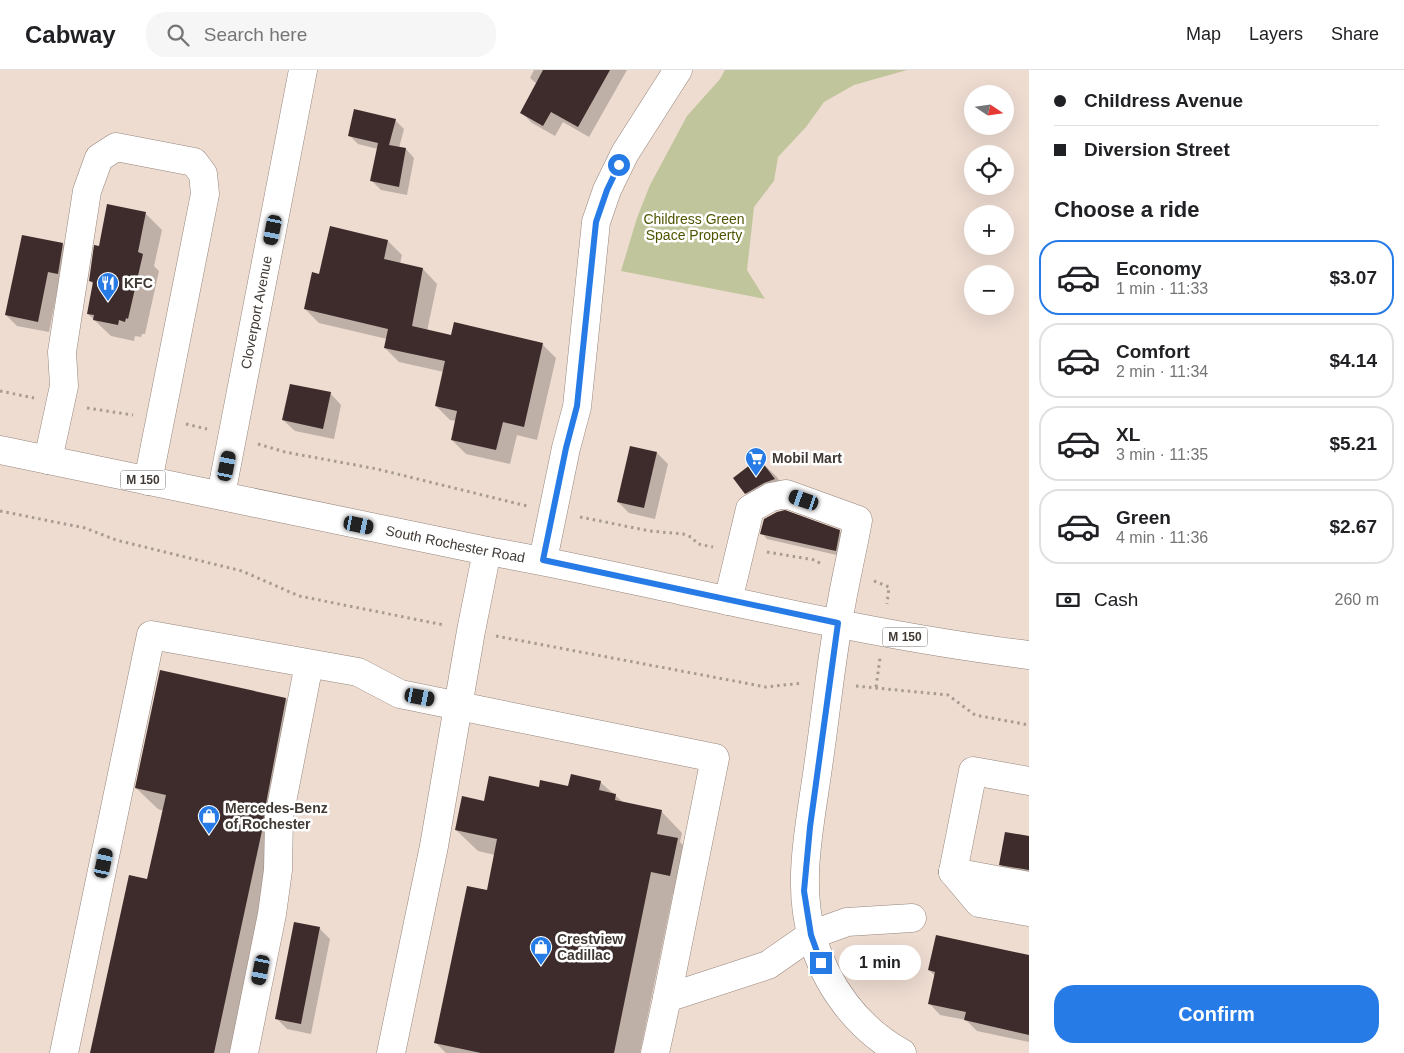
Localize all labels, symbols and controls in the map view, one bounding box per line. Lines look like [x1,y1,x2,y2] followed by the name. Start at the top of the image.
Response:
[146,12,496,57] search box
[25,21,116,48] text: Cabway
[164,21,192,49] icon: search
[204,24,307,45] text: Search here
[1186,24,1221,44] text: Map
[1249,24,1303,44] text: Layers
[1331,24,1379,44] text: Share
[964,85,1014,135] north arrow
[964,85,1014,315] map controls
[1084,90,1243,111] text: Childress Avenue
[1084,139,1230,160] text: Diversion Street
[964,145,1014,195] button: locate
[608,154,630,176] route start
[1054,197,1199,222] text: Choose a ride
[964,205,1014,255] button: +
[643,211,745,243] park label: Childress Green Space Property
[262,214,283,246] car
[237,254,275,370] street label: Cloverport Avenue
[1056,255,1101,300] icon: car
[1116,258,1202,279] text: Economy
[964,265,1014,315] button: −
[1329,267,1377,288] text: $3.07
[96,271,120,302] restaurant icon: KFC
[124,275,153,291] place label: KFC
[1116,280,1208,297] text: 1 min · 11:33
[1056,338,1101,383] icon: car
[1116,341,1190,362] text: Comfort
[1329,350,1377,371] text: $4.14
[1116,363,1208,380] text: 2 min · 11:34
[1056,421,1101,466] icon: car
[1116,424,1140,445] text: XL
[1329,433,1377,454] text: $5.21
[744,446,768,477] supermarket icon: Mobil Mart
[1116,446,1208,463] text: 3 min · 11:35
[216,450,237,482] car
[772,450,842,466] place label: Mobil Mart
[120,470,166,490] road number: M 150
[787,488,820,512] car
[1056,504,1101,549] icon: car
[1116,507,1171,528] text: Green
[342,515,375,535] car
[1329,516,1377,537] text: $2.67
[384,522,526,566] street label: South Rochester Road
[1116,529,1208,546] text: 4 min · 11:36
[1054,586,1082,614] icon: cash
[1094,589,1138,610] text: Cash
[1335,591,1379,608] text: 260 m
[882,628,928,646] road number: M 150
[403,687,436,707] car
[225,800,328,832] place label: Mercedes-Benz of Rochester
[197,804,221,835] shop icon: Mercedes-Benz of Rochester
[93,847,114,879] car
[557,931,623,963] place label: Crestview Cadillac
[529,935,553,966] shop icon: Crestview Cadillac
[838,946,921,980] callout: 1 min
[810,952,832,974] route end
[250,954,271,986] car
[859,954,901,971] text: 1 min
[1054,985,1379,1043] button: Confirm

